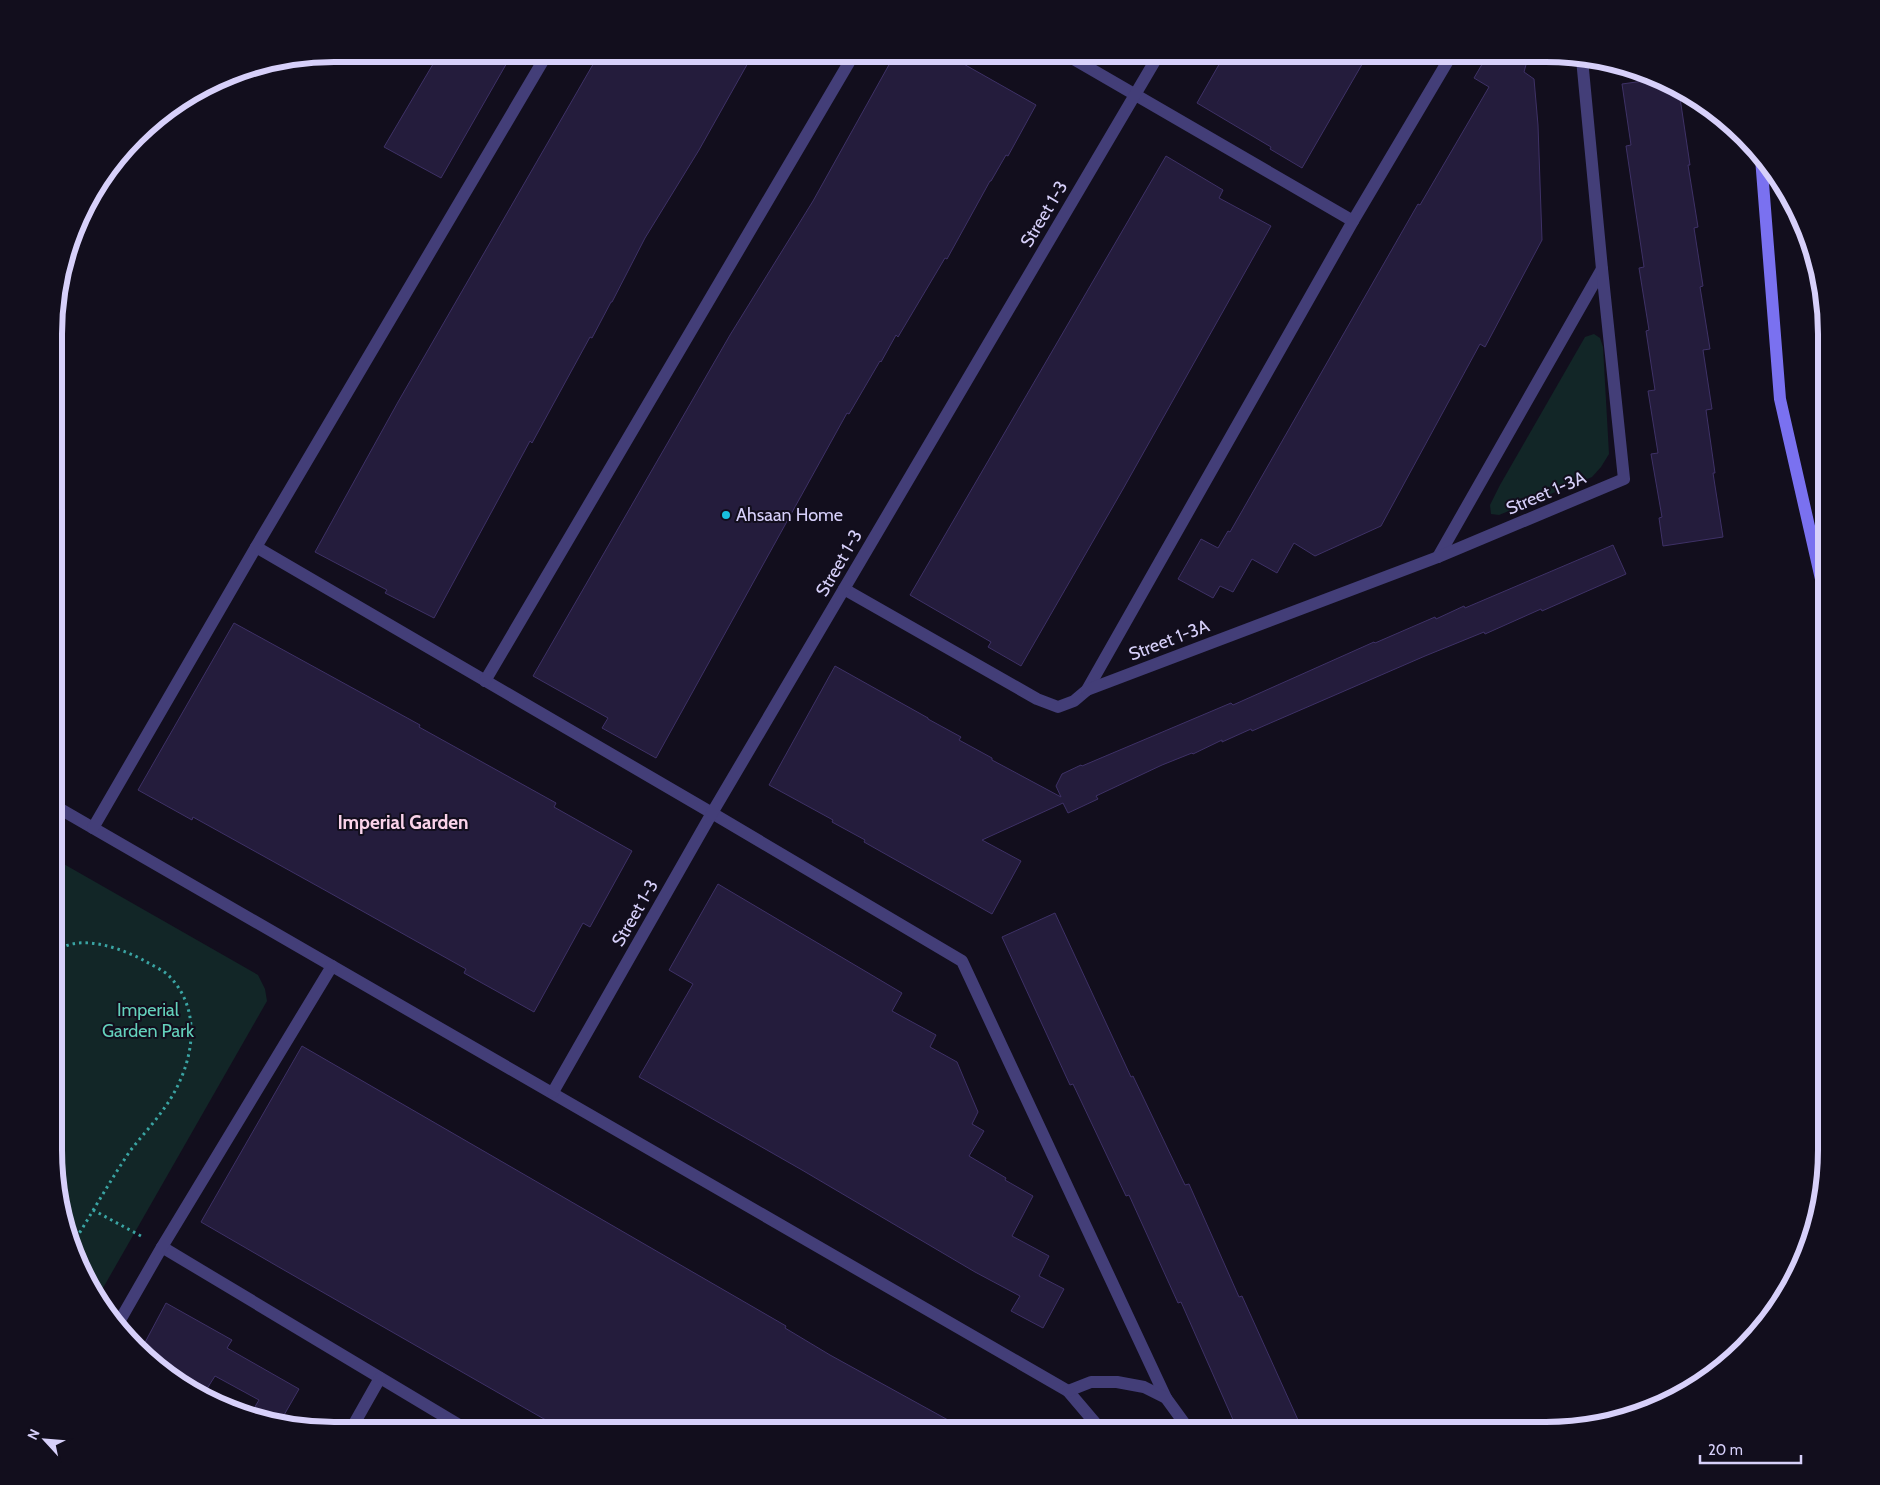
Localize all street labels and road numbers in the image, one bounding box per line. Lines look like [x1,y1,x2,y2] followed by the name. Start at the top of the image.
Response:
[1016,177,1072,251] street label: Street 1-3
[1503,466,1589,520] street label: Street 1-3A
[811,526,867,600] street label: Street 1-3
[1126,615,1212,665] street label: Street 1-3A
[607,876,663,950] street label: Street 1-3

